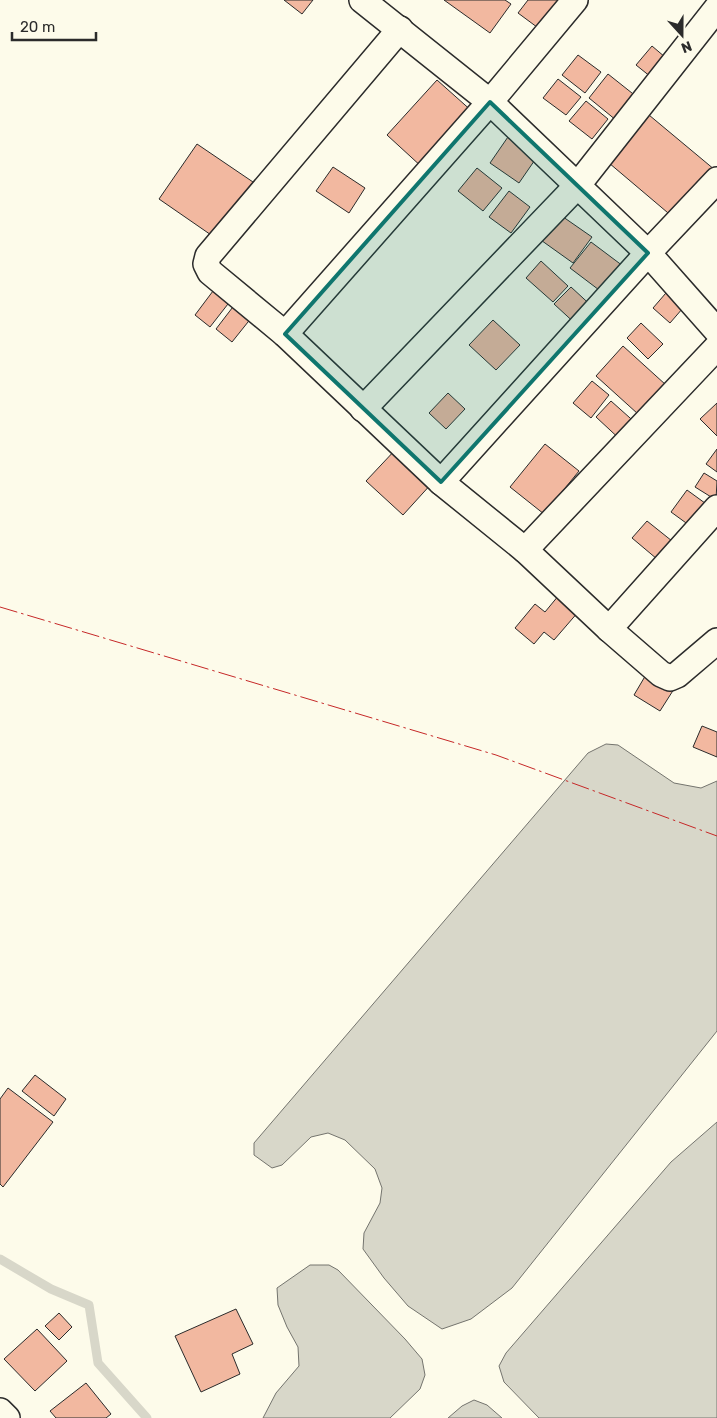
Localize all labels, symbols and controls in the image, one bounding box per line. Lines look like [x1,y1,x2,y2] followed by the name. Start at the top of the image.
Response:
[12,10,96,42] scale bar
[657,10,707,60] north arrow
[20,18,55,36] text: 20 m
[679,37,694,56] text: N

